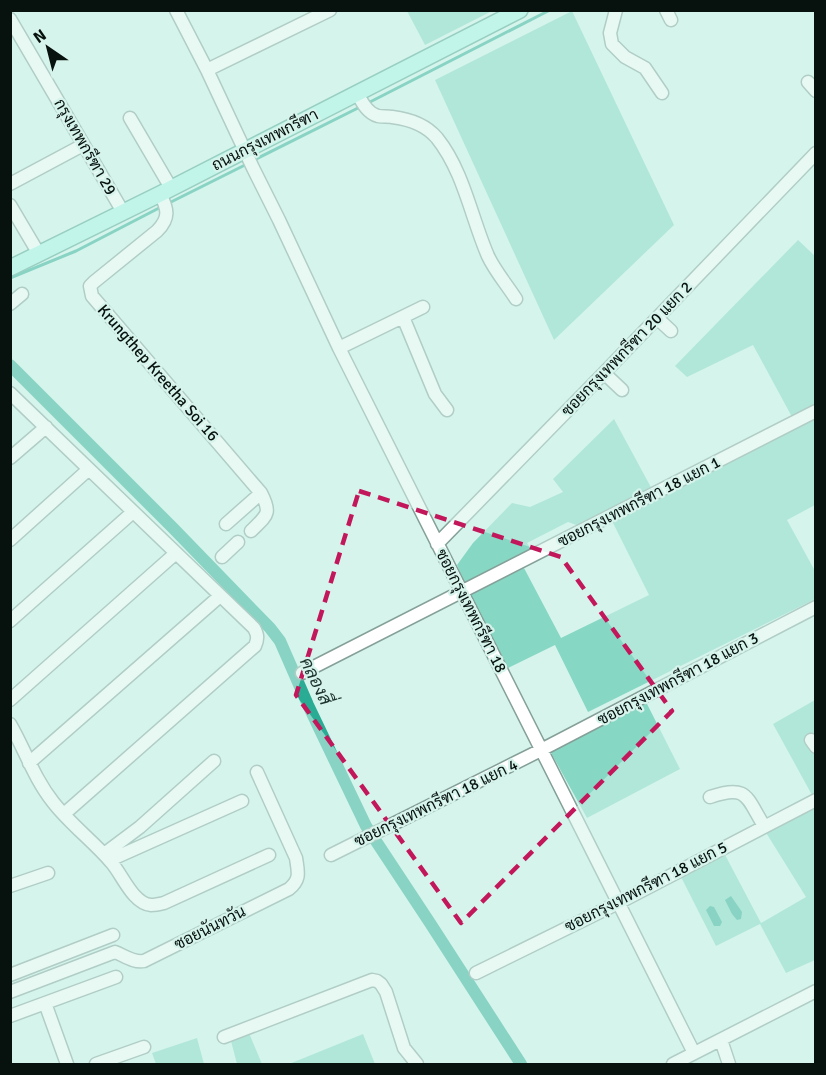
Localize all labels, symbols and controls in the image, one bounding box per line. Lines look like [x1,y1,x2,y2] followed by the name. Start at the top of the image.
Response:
[18,18,78,78] north arrow
[30,25,50,48] text: N
[48,94,122,199] street label: กรุงเทพกรีฑา 29
[207,103,322,176] street label: ถนนกรุงเทพกรีฑา
[556,276,697,421] street label: ซอยกรุงเทพกรีฑา 20 แยก 2
[93,300,223,446] street label: Krungthep Kreetha Soi 16
[553,450,724,553] street label: ซอยกรุงเทพกรีฑา 18 แยก 1
[430,545,513,677] street label: ซอยกรุงเทพกรีฑา 18
[593,626,763,731] street label: ซอยกรุงเทพกรีฑา 18 แยก 3
[295,651,342,710] water label: คลองสี่
[350,753,522,852] street label: ซอยกรุงเทพกรีฑา 18 แยก 4
[560,835,731,938] street label: ซอยกรุงเทพกรีฑา 18 แยก 5
[170,901,249,955] street label: ซอยนันทวัน

